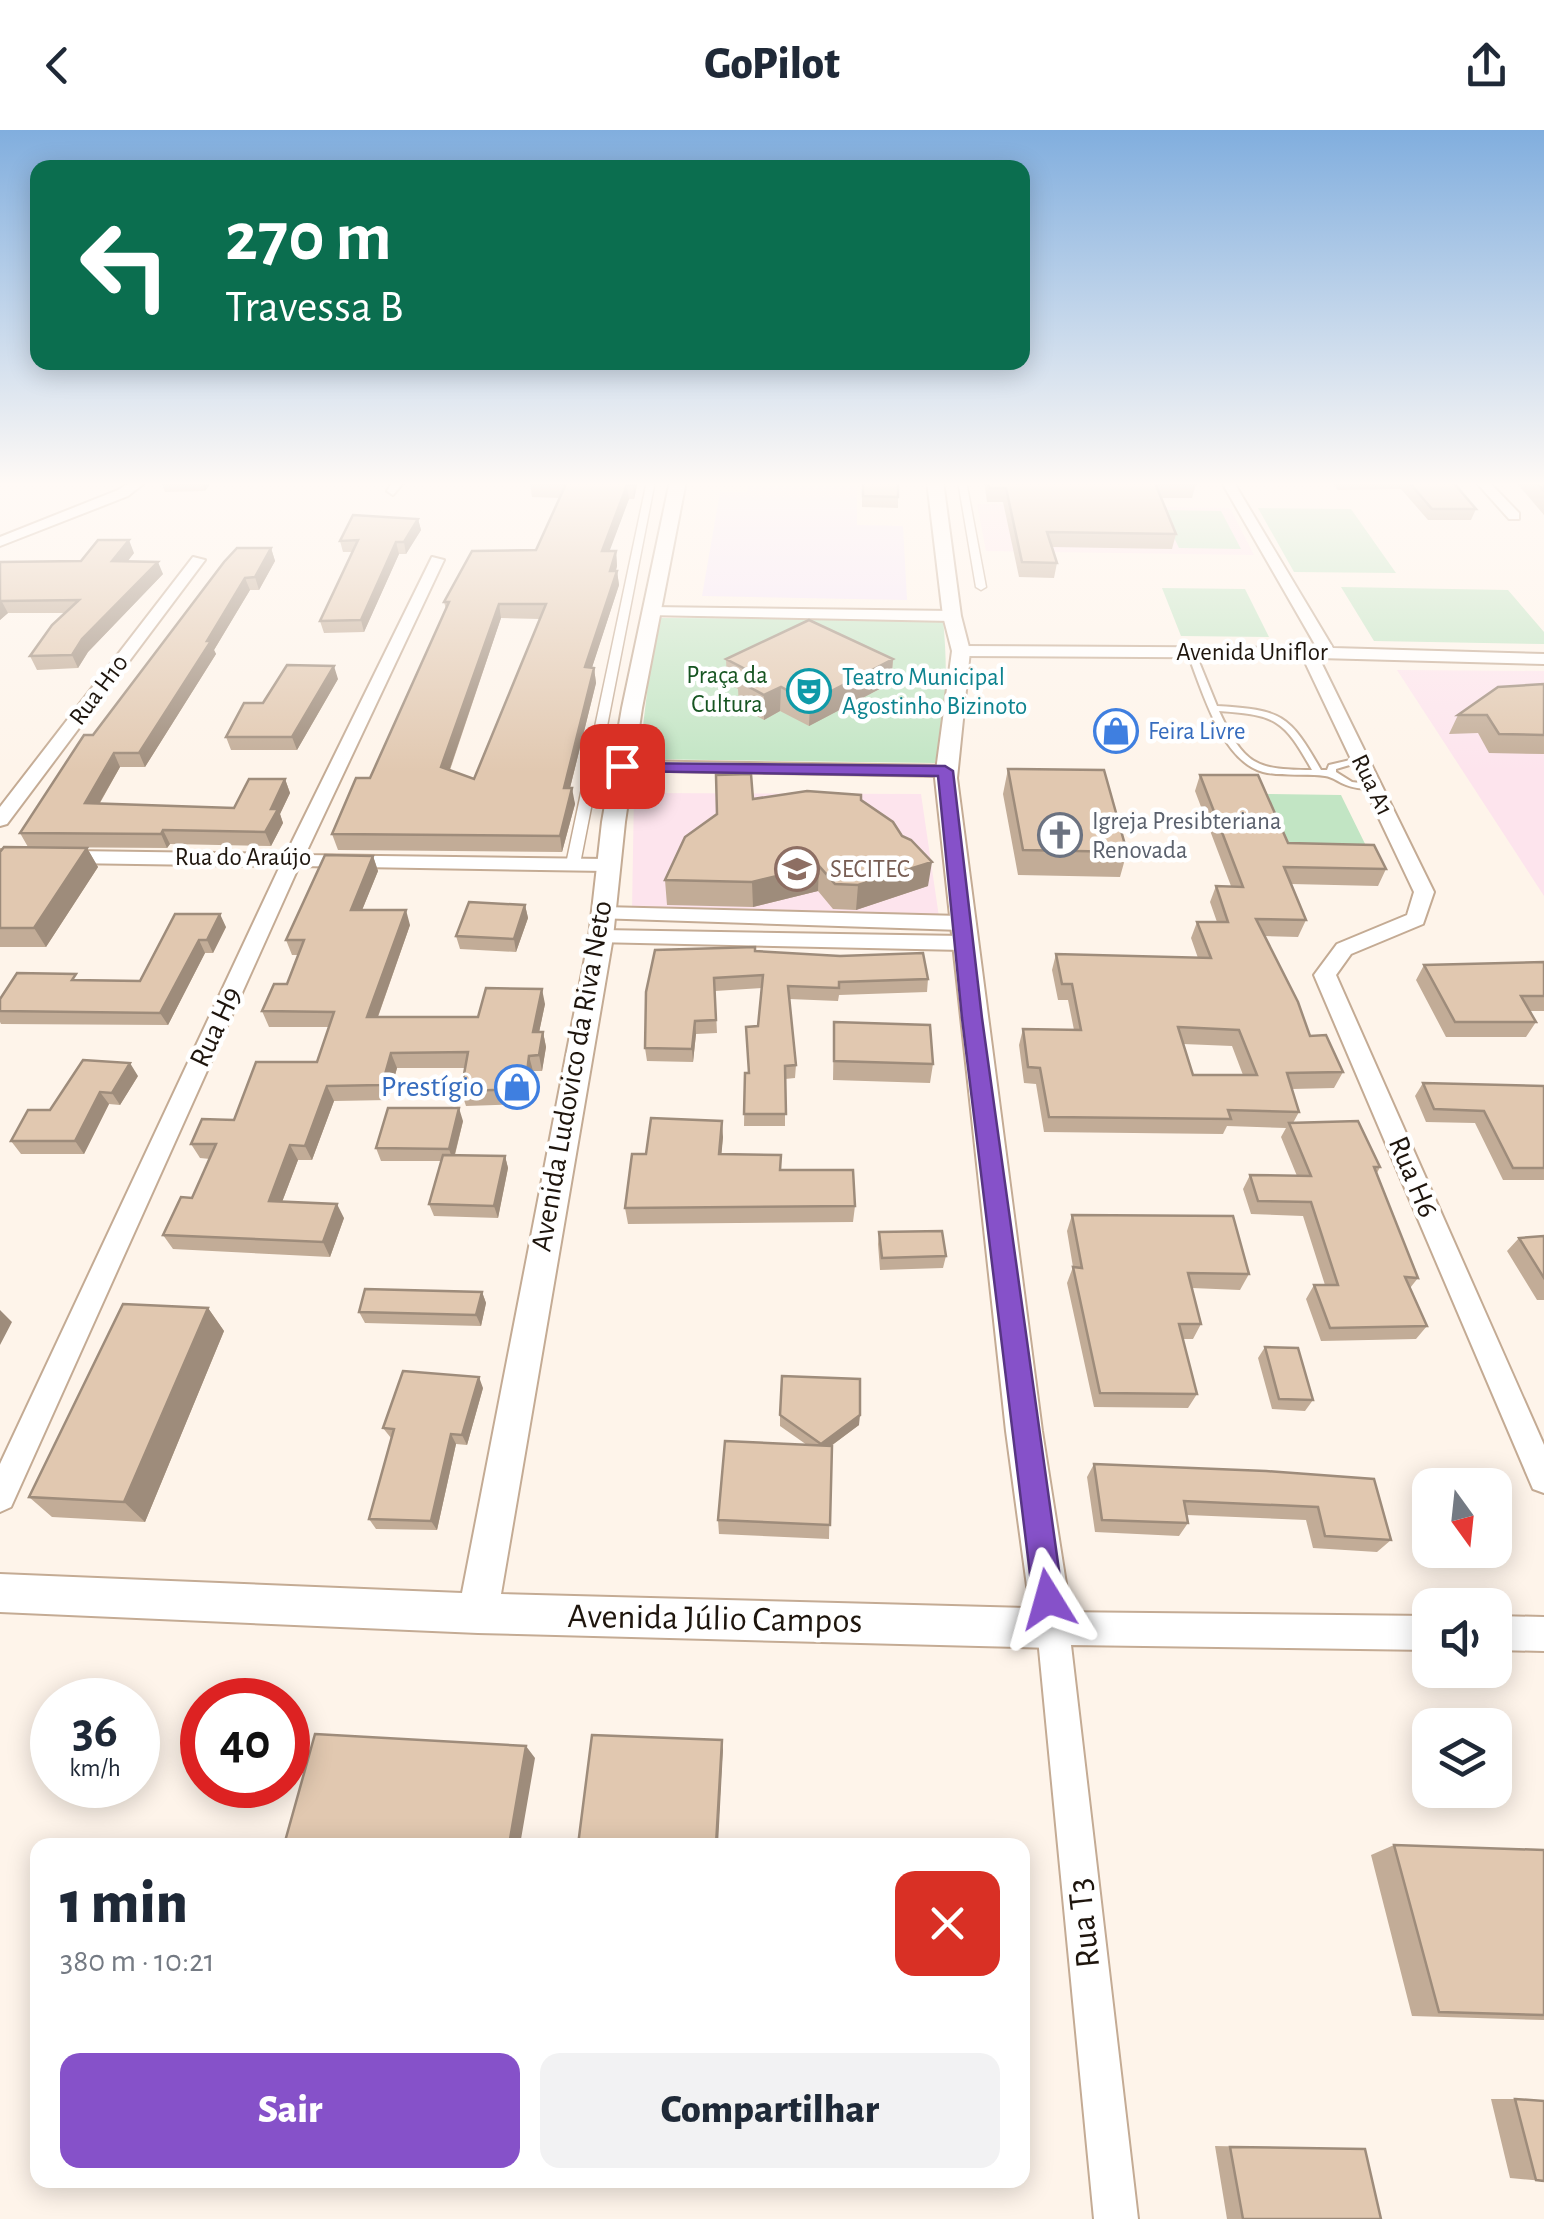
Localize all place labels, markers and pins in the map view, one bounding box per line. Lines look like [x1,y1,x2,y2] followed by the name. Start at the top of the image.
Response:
[842,665,1027,719] place label: Teatro Municipal Agostinho Bizinoto
[786,668,832,714] theatre icon: Teatro Municipal Agostinho Bizinoto
[1093,708,1139,754] shop icon: Feira Livre
[1148,719,1246,744] place label: Feira Livre
[580,724,665,809] pin
[1092,809,1282,863] place label: Igreja Presibteriana Renovada
[1037,812,1083,858] church icon: Igreja Presibteriana Renovada
[774,846,820,892] school or university icon: SECITEC
[830,857,910,882] place label: SECITEC
[494,1064,540,1110] shop icon: Prestígio
[381,1072,484,1102] place label: Prestígio

